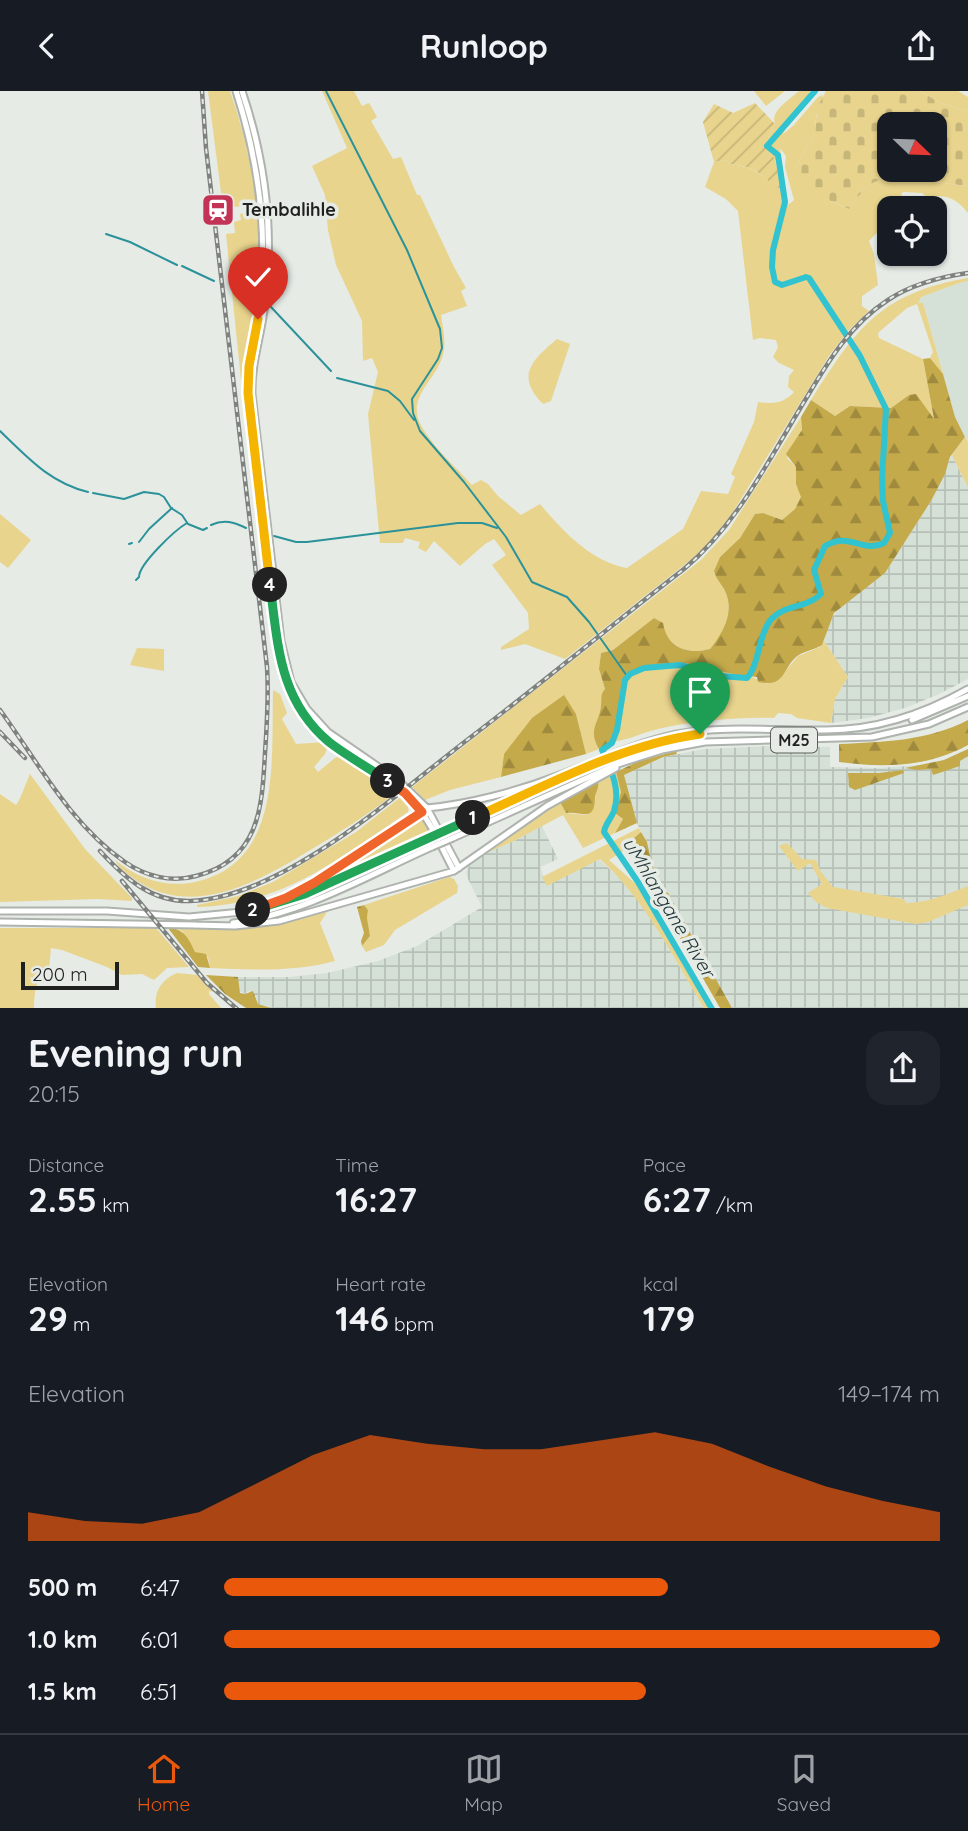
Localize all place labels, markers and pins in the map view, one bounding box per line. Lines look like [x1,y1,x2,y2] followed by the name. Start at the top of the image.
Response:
[199,191,237,229] station icon: Tembalihle
[242,198,336,221] place label: Tembalihle
[228,247,288,319] pin
[252,567,288,603] pin: 4
[670,662,730,734] pin
[370,763,406,799] pin: 3
[456,801,490,835] pin: 1
[236,893,270,927] pin: 2

